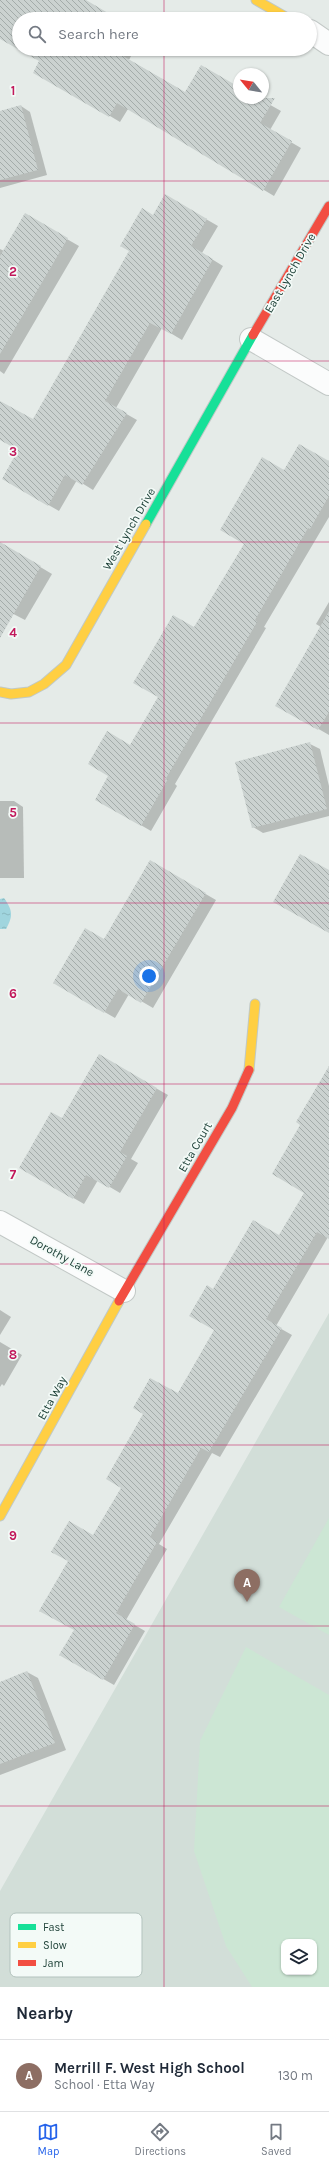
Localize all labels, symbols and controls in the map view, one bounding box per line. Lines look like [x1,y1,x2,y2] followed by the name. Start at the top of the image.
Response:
[12,12,317,56] search box
[26,23,48,45] icon: search
[58,25,139,43] text: Search here
[233,68,269,104] north arrow
[11,83,15,98] text: 1
[262,231,318,315] street label: East Lynch Drive
[9,264,17,279] text: 2
[9,444,17,459] text: 3
[100,485,158,573] street label: West Lynch Drive
[9,625,17,640] text: 4
[9,805,17,820] text: 5
[139,966,159,986] your location
[9,986,17,1001] text: 6
[175,1119,215,1174] street label: Etta Court
[10,1167,17,1182] text: 7
[27,1233,97,1279] street label: Dorothy Lane
[9,1347,17,1362] text: 8
[34,1373,70,1422] street label: Etta Way
[9,1528,17,1543] text: 9
[234,1569,260,1602] pin: A
[10,1913,142,1977] legend
[43,1921,64,1934] text: Fast
[43,1939,67,1952] text: Slow
[281,1939,317,1975] map controls
[281,1939,317,1975] button: layers
[43,1957,64,1970] text: Jam
[16,2003,73,2023] text: Nearby
[54,2059,245,2077] text: Merrill F. West High School
[25,2068,33,2083] text: A
[278,2068,313,2083] text: 130 m
[54,2077,155,2092] text: School · Etta Way
[37,2121,59,2158] tab: Map
[134,2121,186,2158] tab: Directions
[261,2121,292,2158] tab: Saved

